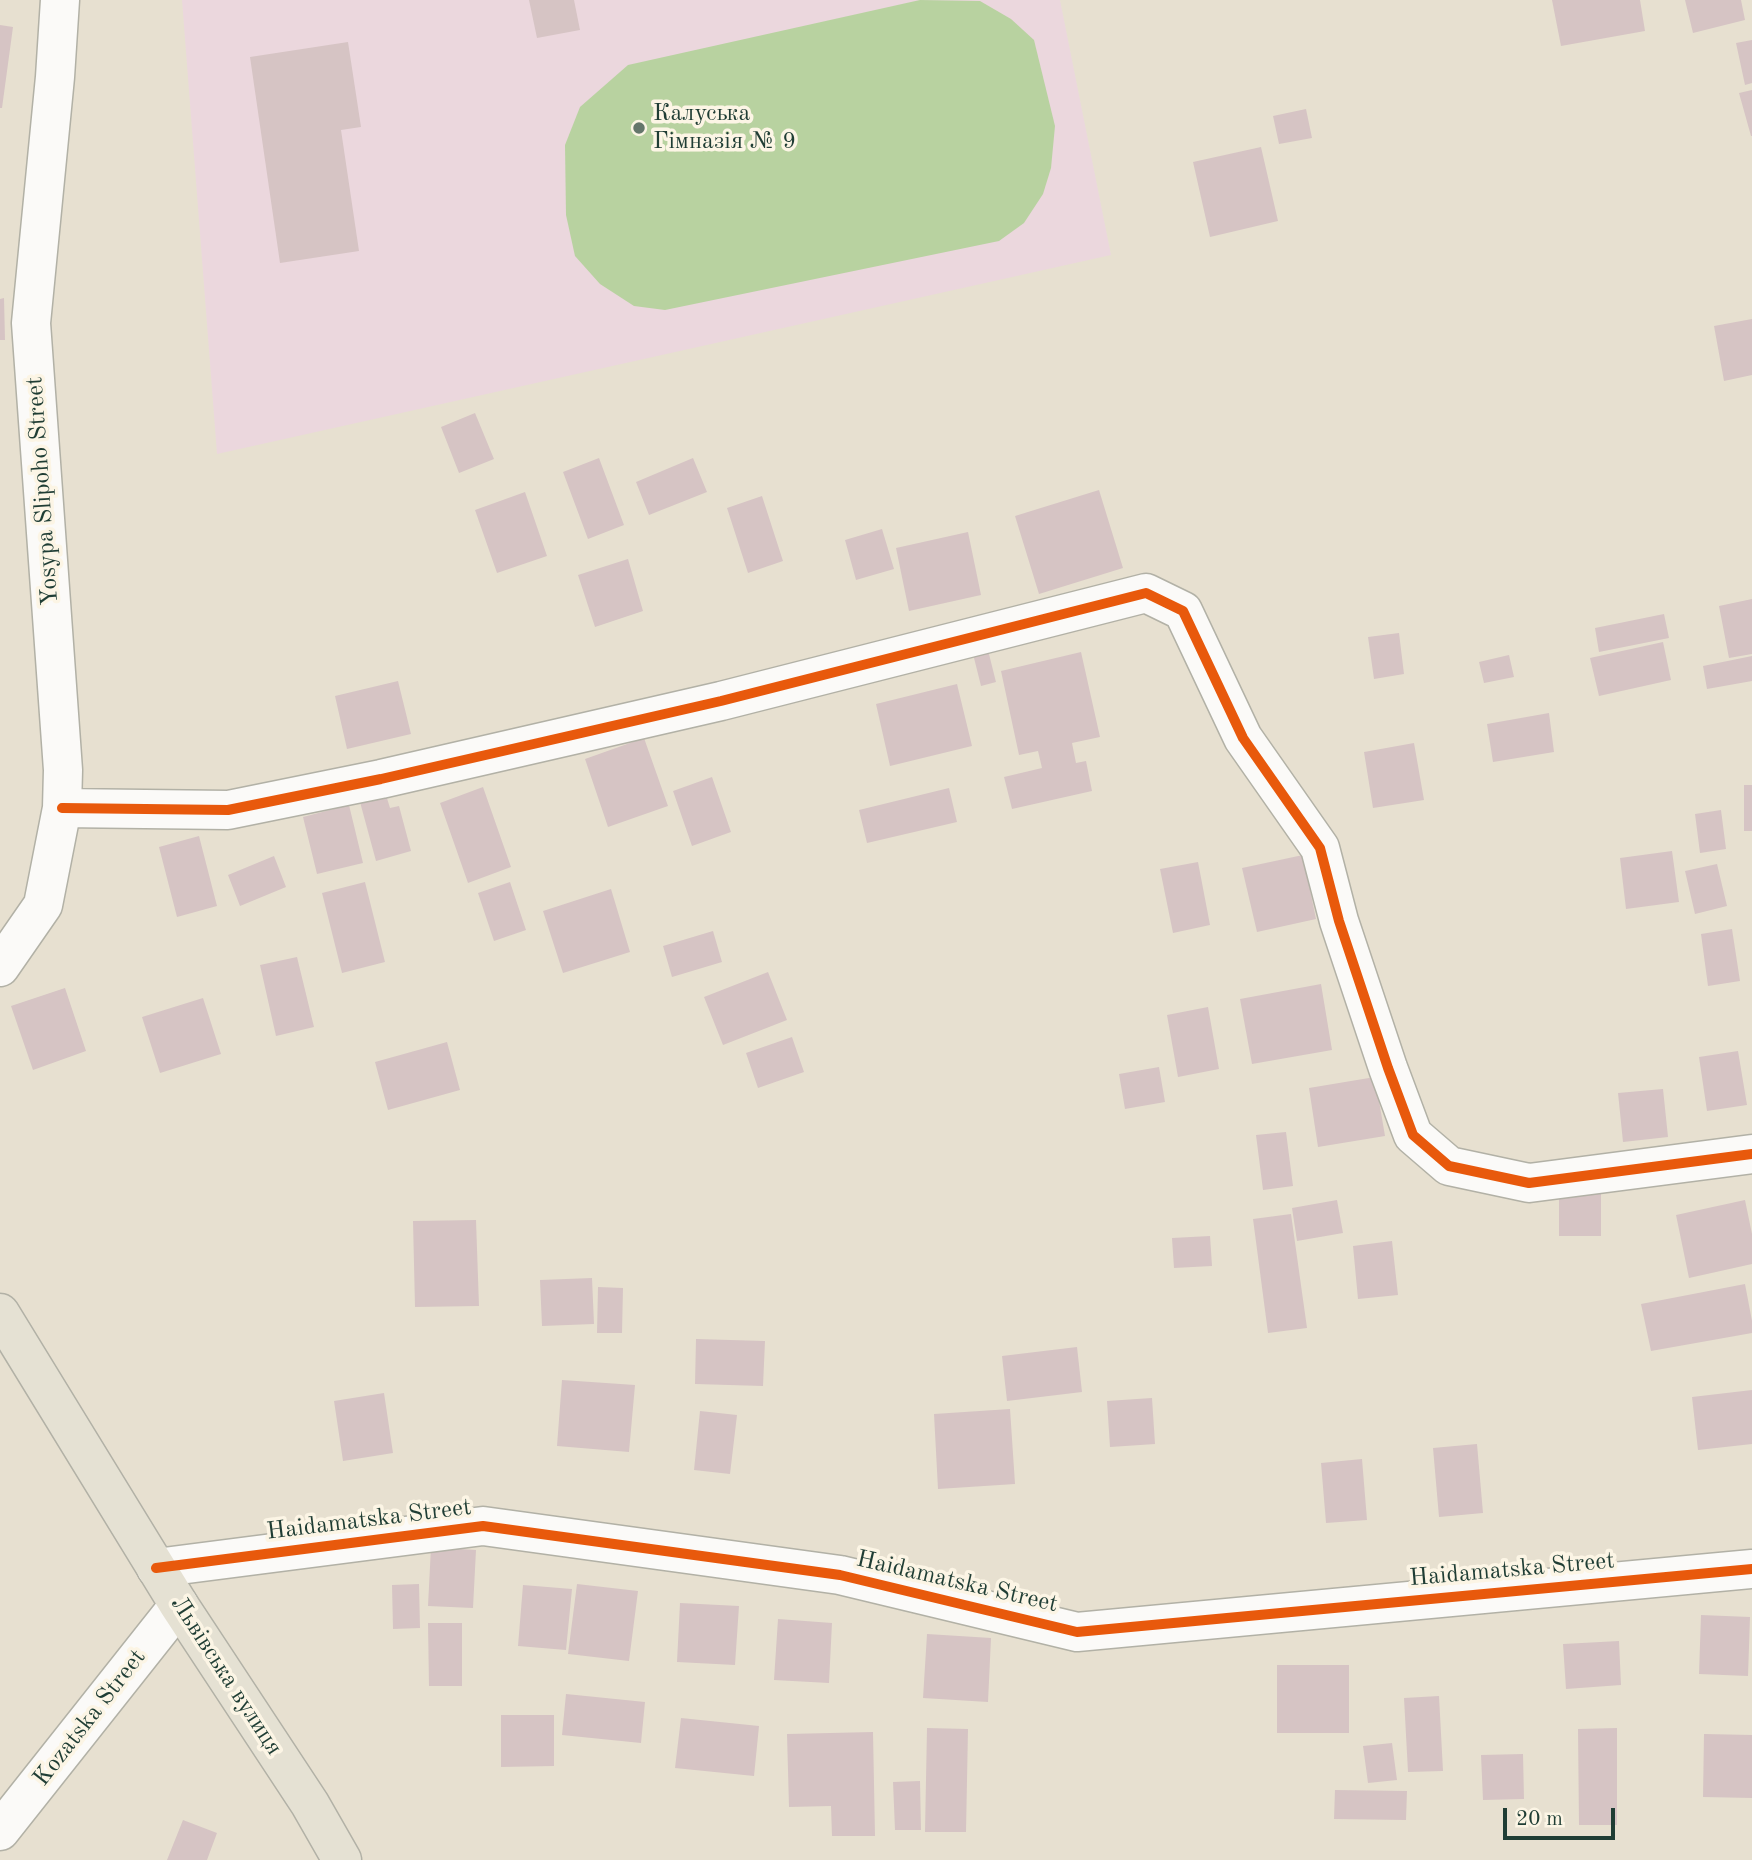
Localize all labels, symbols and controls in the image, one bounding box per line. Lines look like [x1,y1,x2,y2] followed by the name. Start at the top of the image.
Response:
[653,100,796,156] place label: Калуська Гімназія № 9
[631,120,647,136] marker: Калуська Гімназія № 9
[21,376,65,606] street label: Yosypa Slipoho Street
[265,1493,473,1547] street label: Haidamatska Street
[853,1545,1061,1619] street label: Haidamatska Street
[1408,1547,1616,1593] street label: Haidamatska Street
[164,1591,288,1761] street label: Львівська вулиця
[28,1644,152,1792] street label: Kozatska Street
[1507,1794,1619,1838] scale bar
[1516,1809,1563,1830] text: 20 m

